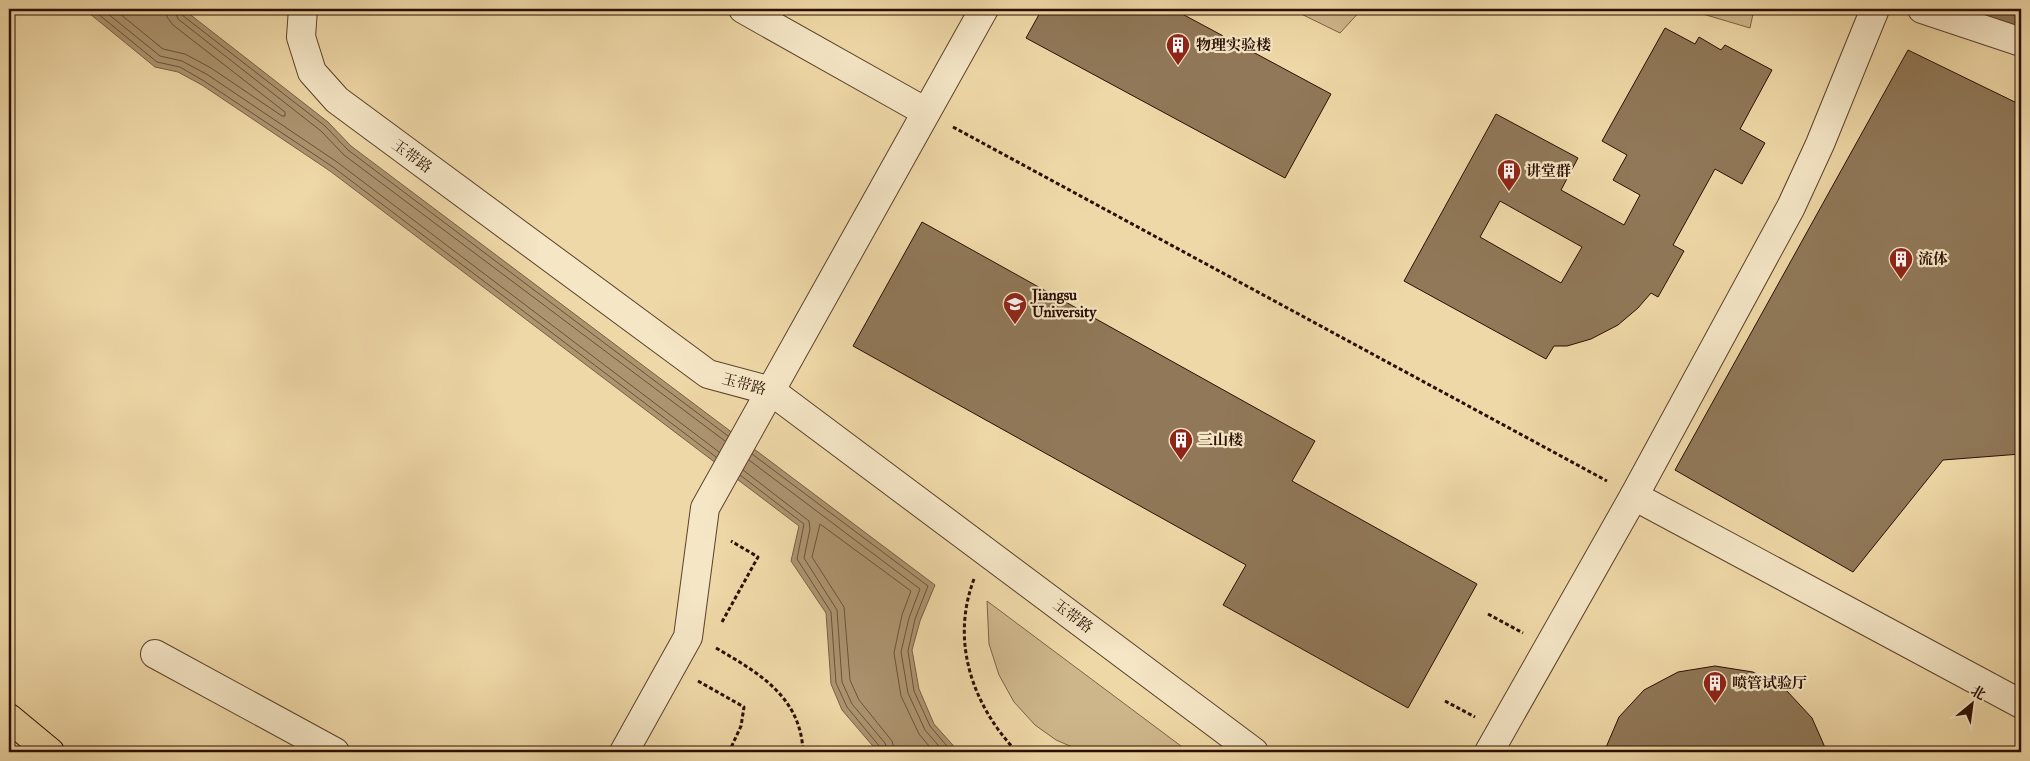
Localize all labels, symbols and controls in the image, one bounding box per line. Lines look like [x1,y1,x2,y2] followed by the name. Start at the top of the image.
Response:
[1165,32,1191,66] building icon: 物理实验楼
[1196,36,1271,54] place label: 物理实验楼
[389,135,435,177] street label: 玉带路
[1496,158,1522,192] building icon: 讲堂群
[1526,162,1571,180] place label: 讲堂群
[1888,246,1914,280] building icon: 流体
[1918,250,1948,268] place label: 流体
[1030,286,1097,322] place label: Jiangsu University
[1002,291,1028,325] school or university icon: Jiangsu University
[720,369,768,399] street label: 玉带路
[1168,427,1194,461] building icon: 三山楼
[1198,431,1243,449] place label: 三山楼
[1050,595,1096,637] street label: 玉带路
[1702,670,1728,704] building icon: 喷管试验厅
[1732,674,1807,692] place label: 喷管试验厅
[1948,678,1998,728] north arrow
[1968,682,1988,704] text: 北

